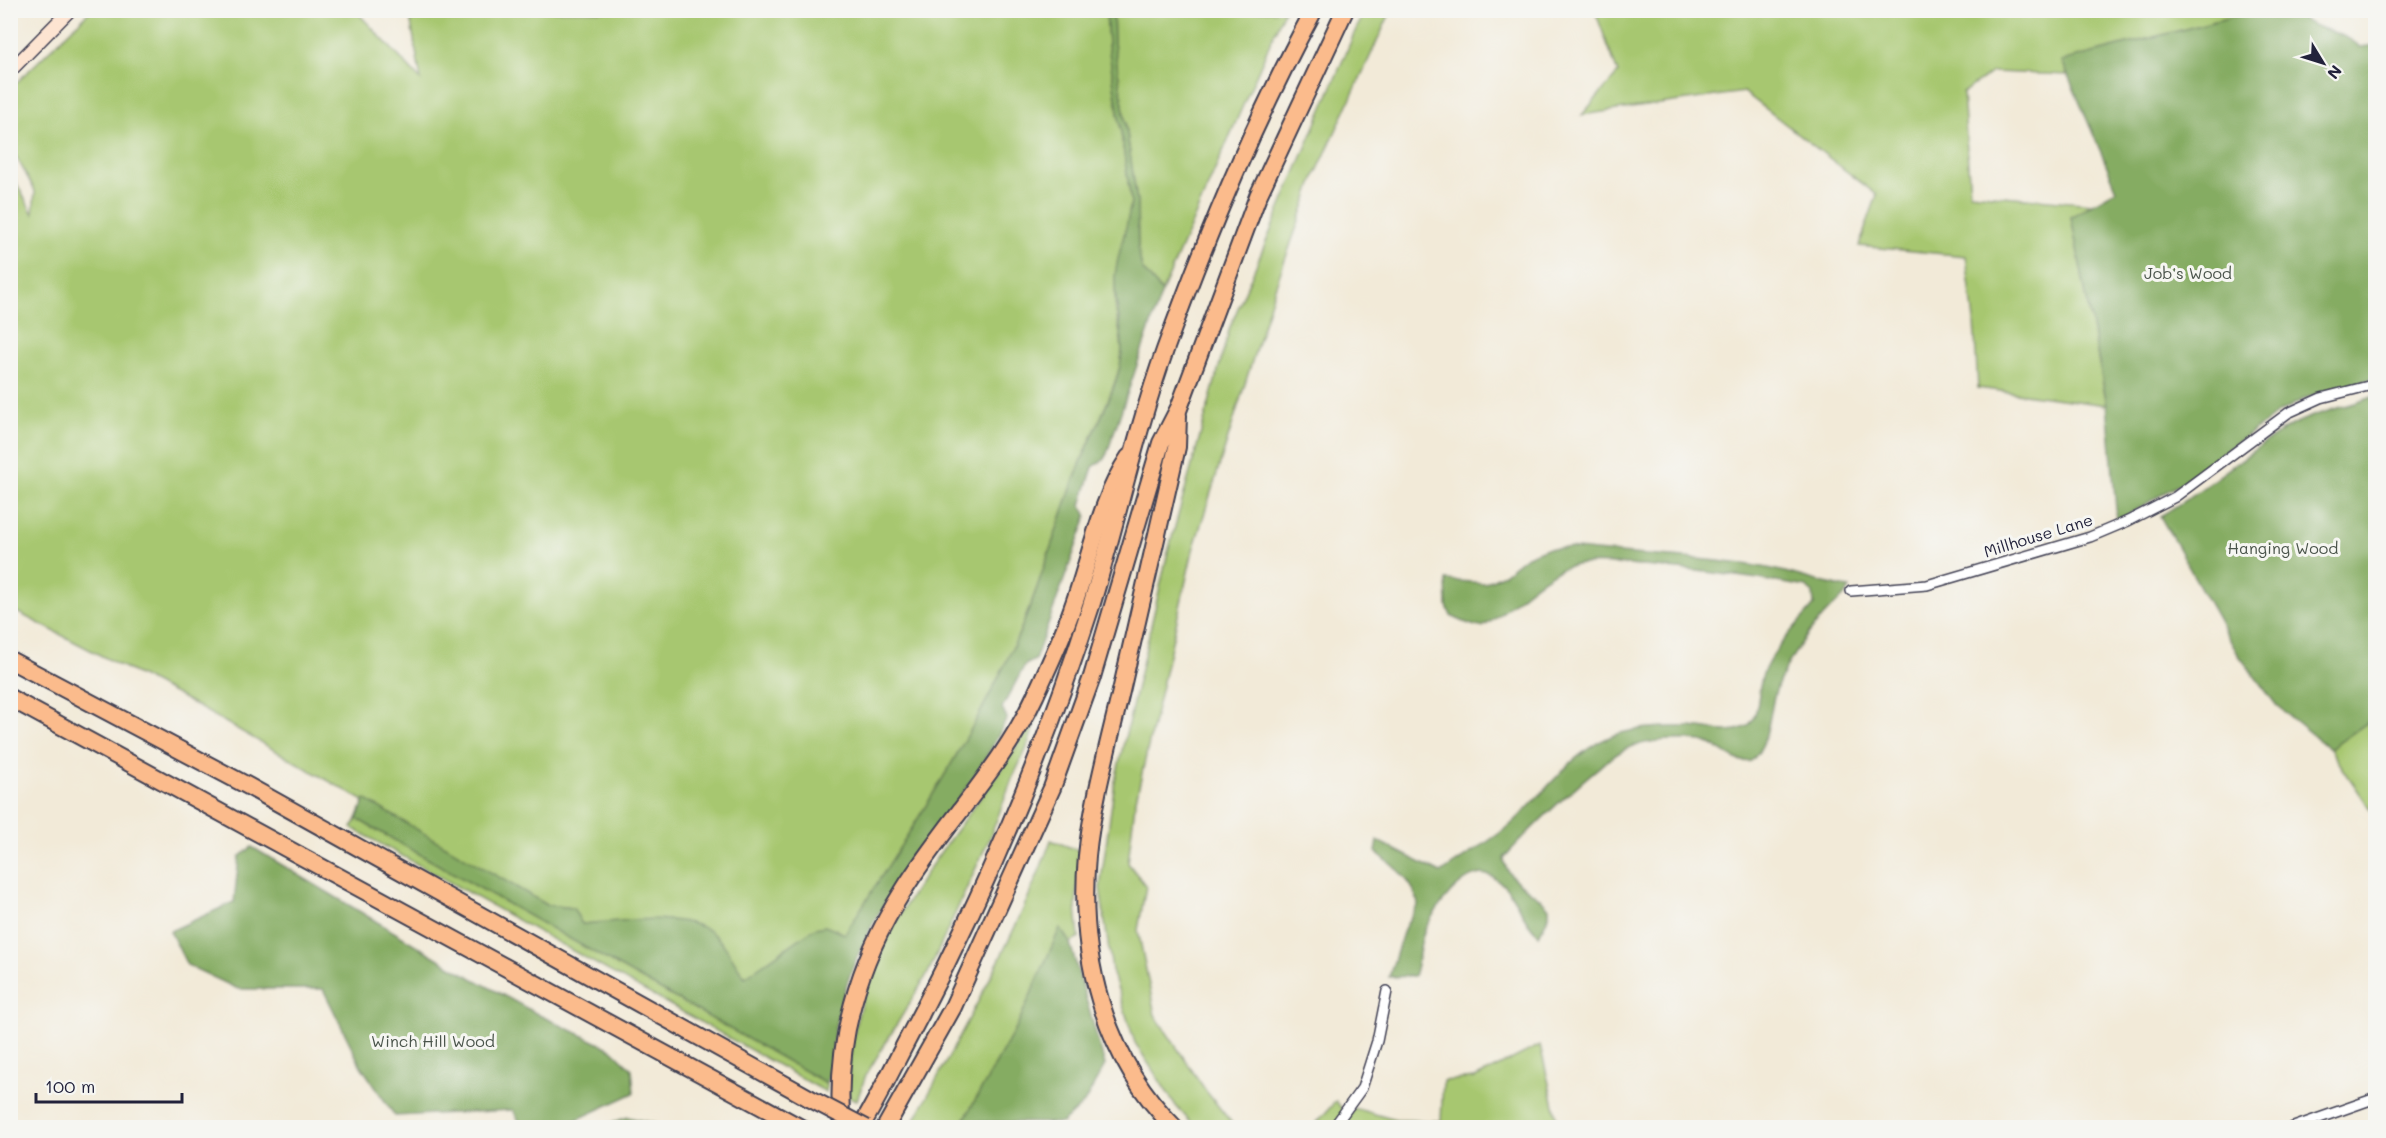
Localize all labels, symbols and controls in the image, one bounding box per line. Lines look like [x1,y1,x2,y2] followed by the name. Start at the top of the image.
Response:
[2293,33,2353,93] north arrow
[2323,61,2347,84] text: N
[2144,262,2232,283] park label: Job's Wood
[1981,508,2095,562] street label: Millhouse Lane
[2228,537,2338,558] park label: Hanging Wood
[371,1030,495,1051] park label: Winch Hill Wood
[36,1066,182,1104] scale bar
[45,1074,95,1098] text: 100 m

